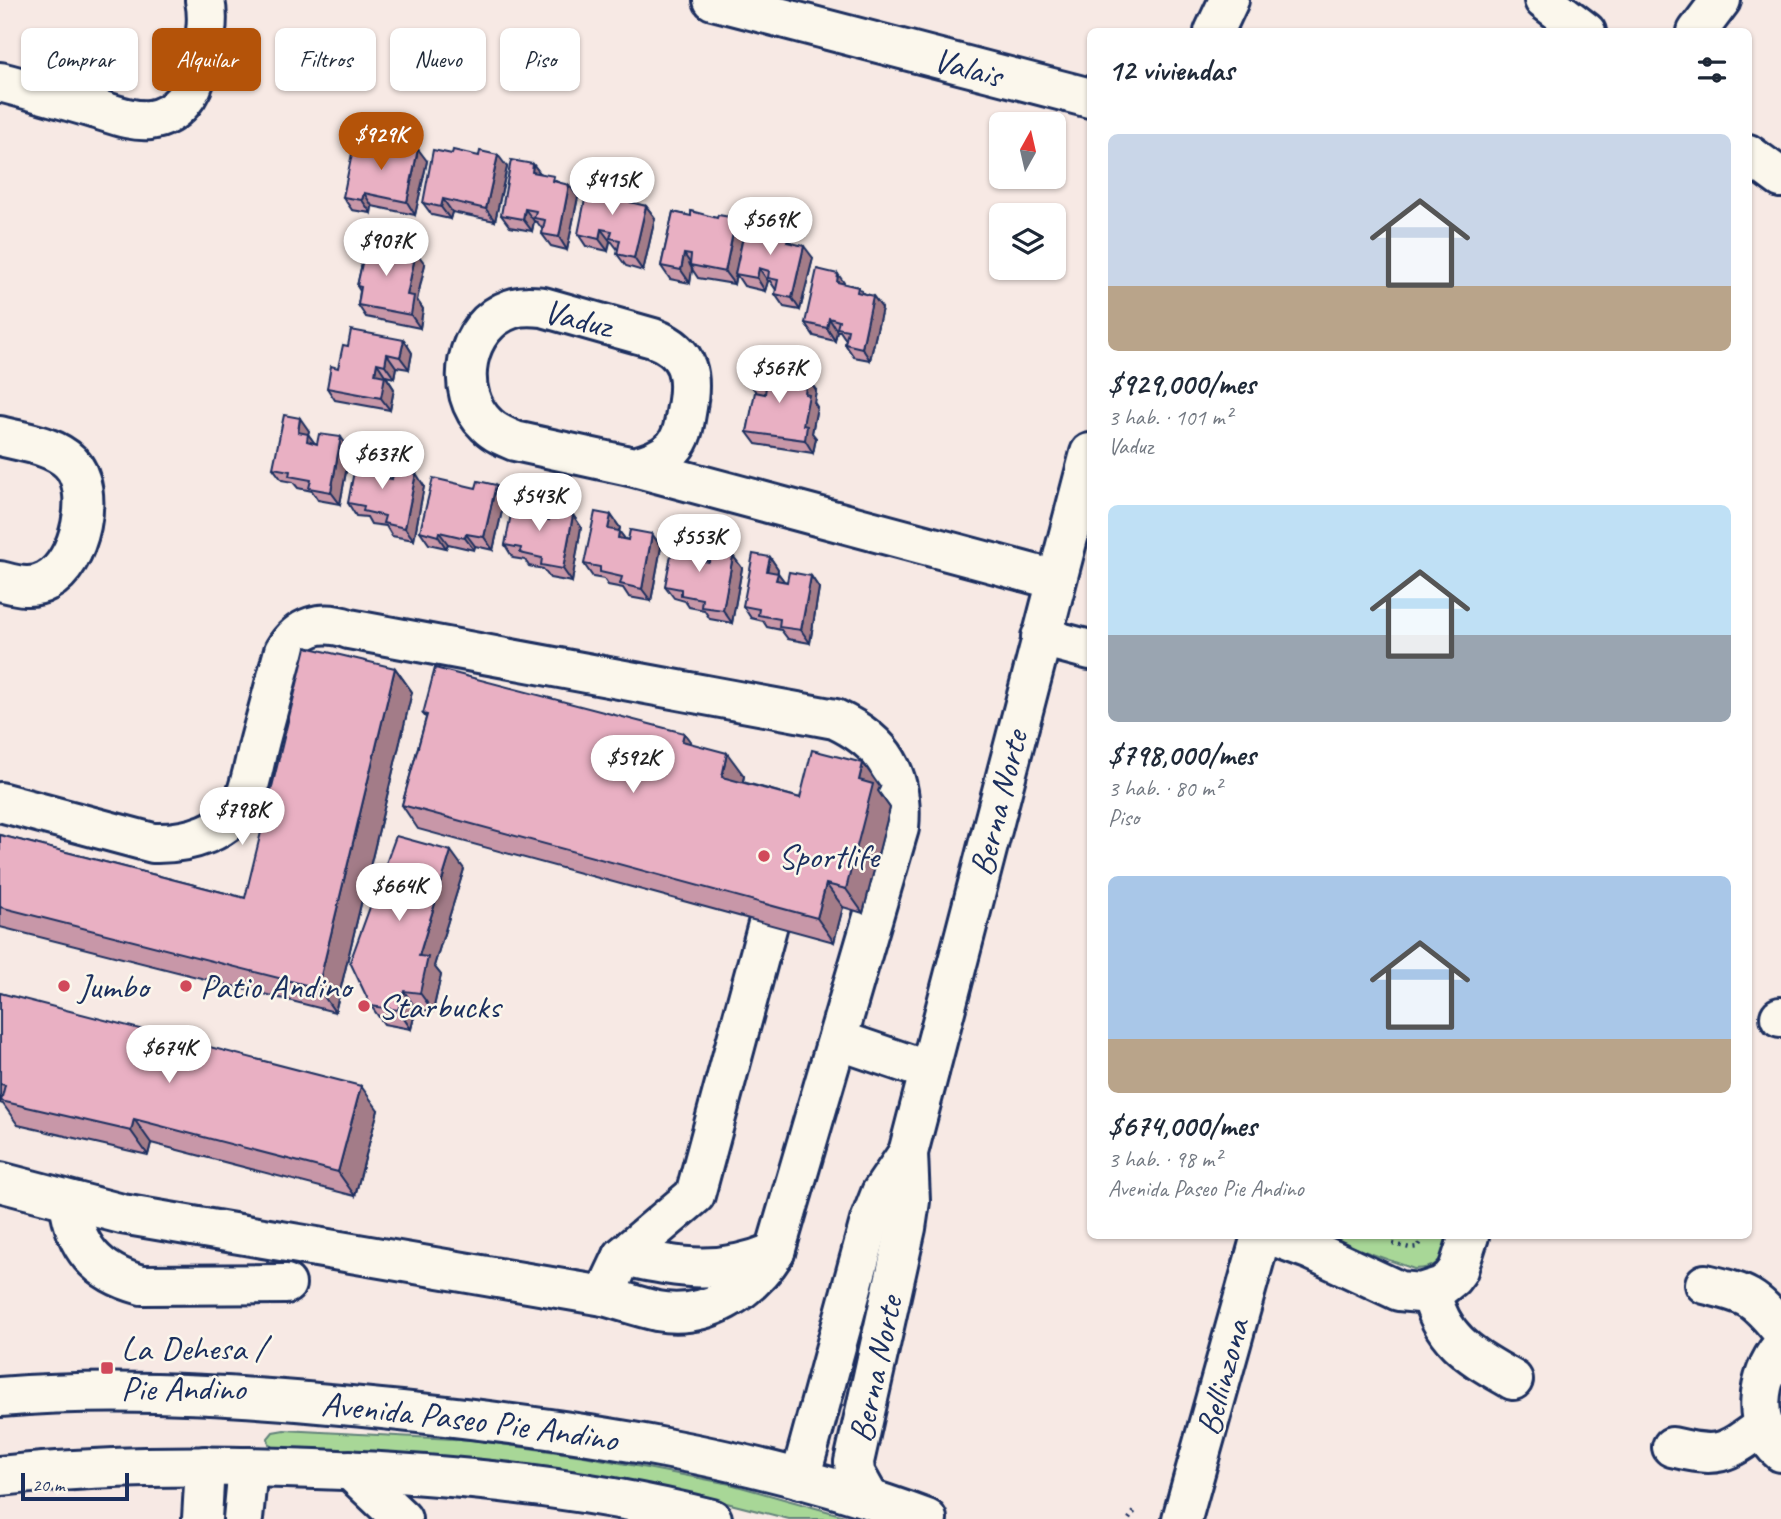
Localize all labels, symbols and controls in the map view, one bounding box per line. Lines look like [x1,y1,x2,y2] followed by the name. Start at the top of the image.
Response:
[21,28,138,91] chip: Comprar
[152,28,261,91] chip: Alquilar
[275,28,376,91] chip: Filtros
[390,28,486,91] chip: Nuevo
[500,28,580,91] chip: Piso
[929,37,1010,99] street label: Valais
[1108,51,1234,89] text: 12 viviendas
[1693,51,1731,89] icon: filters
[989,112,1066,189] north arrow
[989,112,1066,280] map controls
[332,113,430,172] pin: $929K
[355,120,407,149] text: $929K
[563,158,661,217] pin: $415K
[586,165,638,194] text: $415K
[1357,180,1483,306] icon: home
[721,198,819,257] pin: $569K
[989,203,1066,280] button: layers
[744,205,796,234] text: $569K
[337,218,435,278] pin: $907K
[360,226,412,255] text: $907K
[539,288,619,349] street label: Vaduz
[730,346,828,405] pin: $567K
[752,353,806,382] text: $567K
[1108,365,1255,403] text: $929,000/mes
[1108,403,1232,432] text: 3 hab. · 101 m²
[333,432,431,491] pin: $637K
[1108,432,1153,461] text: Vaduz
[355,439,409,468] text: $637K
[490,474,588,533] pin: $543K
[513,481,565,510] text: $543K
[650,514,748,574] pin: $553K
[673,522,725,551] text: $553K
[1357,551,1483,677] icon: home
[959,723,1039,880] street label: Berna Norte
[584,736,682,795] pin: $592K
[1108,736,1255,774] text: $798,000/mes
[607,743,659,772] text: $592K
[1108,774,1221,803] text: 3 hab. · 80 m²
[193,788,291,847] pin: $798K
[216,795,268,824] text: $798K
[1108,803,1139,832] text: Piso
[778,834,881,879] place label: Sportlife
[756,848,772,864] marker: Sportlife
[350,864,448,923] pin: $664K
[372,871,426,900] text: $664K
[1357,922,1483,1048] icon: home
[76,964,152,1009] place label: Jumbo
[200,964,354,1009] place label: Patio Andino
[56,978,72,994] marker: Jumbo
[178,978,194,994] marker: Patio Andino
[378,984,504,1029] place label: Starbucks
[356,998,372,1014] marker: Starbucks
[120,1026,218,1085] pin: $674K
[142,1033,196,1062] text: $674K
[1108,1107,1256,1145] text: $674,000/mes
[1108,1145,1221,1174] text: 3 hab. · 98 m²
[1108,1174,1304,1203] text: Avenida Paseo Pie Andino
[838,1289,913,1446] street label: Berna Norte
[1185,1311,1260,1440] street label: Bellinzona
[121,1326,273,1411] place label: La Dehesa / Pie Andino
[99,1360,115,1376] marker: La Dehesa / Pie Andino
[319,1381,622,1462] street label: Avenida Paseo Pie Andino
[21,1470,130,1502] scale bar
[32,1473,64,1497] text: 20 m

